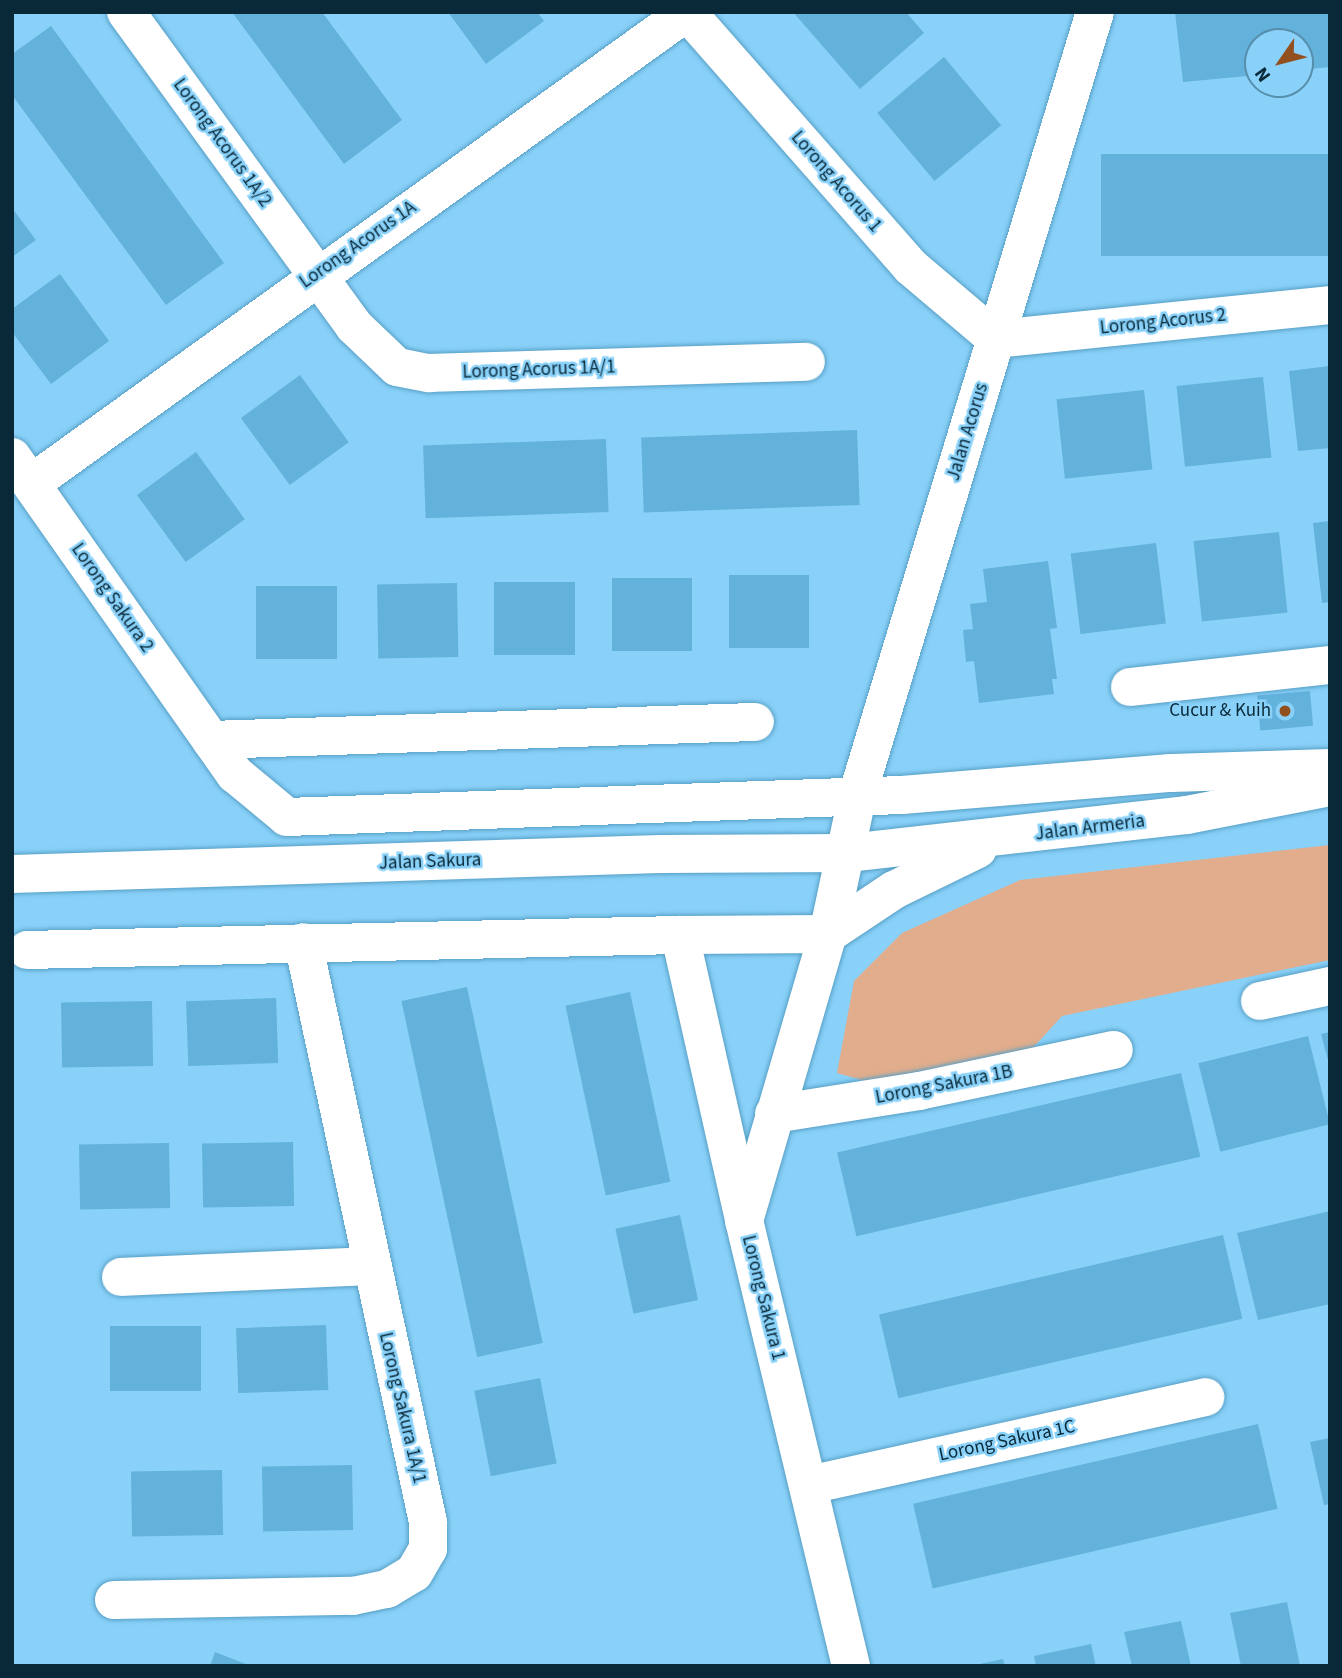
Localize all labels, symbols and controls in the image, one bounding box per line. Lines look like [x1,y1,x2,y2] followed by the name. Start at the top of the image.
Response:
[1244,28,1314,98] north arrow
[1248,61,1278,87] text: N
[168,74,276,212] street label: Lorong Acorus 1A/2
[786,127,886,237] street label: Lorong Acorus 1
[295,196,421,294] street label: Lorong Acorus 1A
[1099,304,1227,340] street label: Lorong Acorus 2
[462,356,616,384] street label: Lorong Acorus 1A/1
[942,380,994,484] street label: Jalan Acorus
[66,539,158,657] street label: Lorong Sakura 2
[1169,700,1271,722] place label: Cucur & Kuih
[1277,703,1293,719] marker: Cucur & Kuih
[1034,810,1146,846] street label: Jalan Armeria
[379,849,481,875] street label: Jalan Sakura
[874,1061,1014,1109] street label: Lorong Sakura 1B
[736,1233,790,1363] street label: Lorong Sakura 1
[374,1330,430,1486] street label: Lorong Sakura 1A/1
[937,1415,1077,1467] street label: Lorong Sakura 1C

